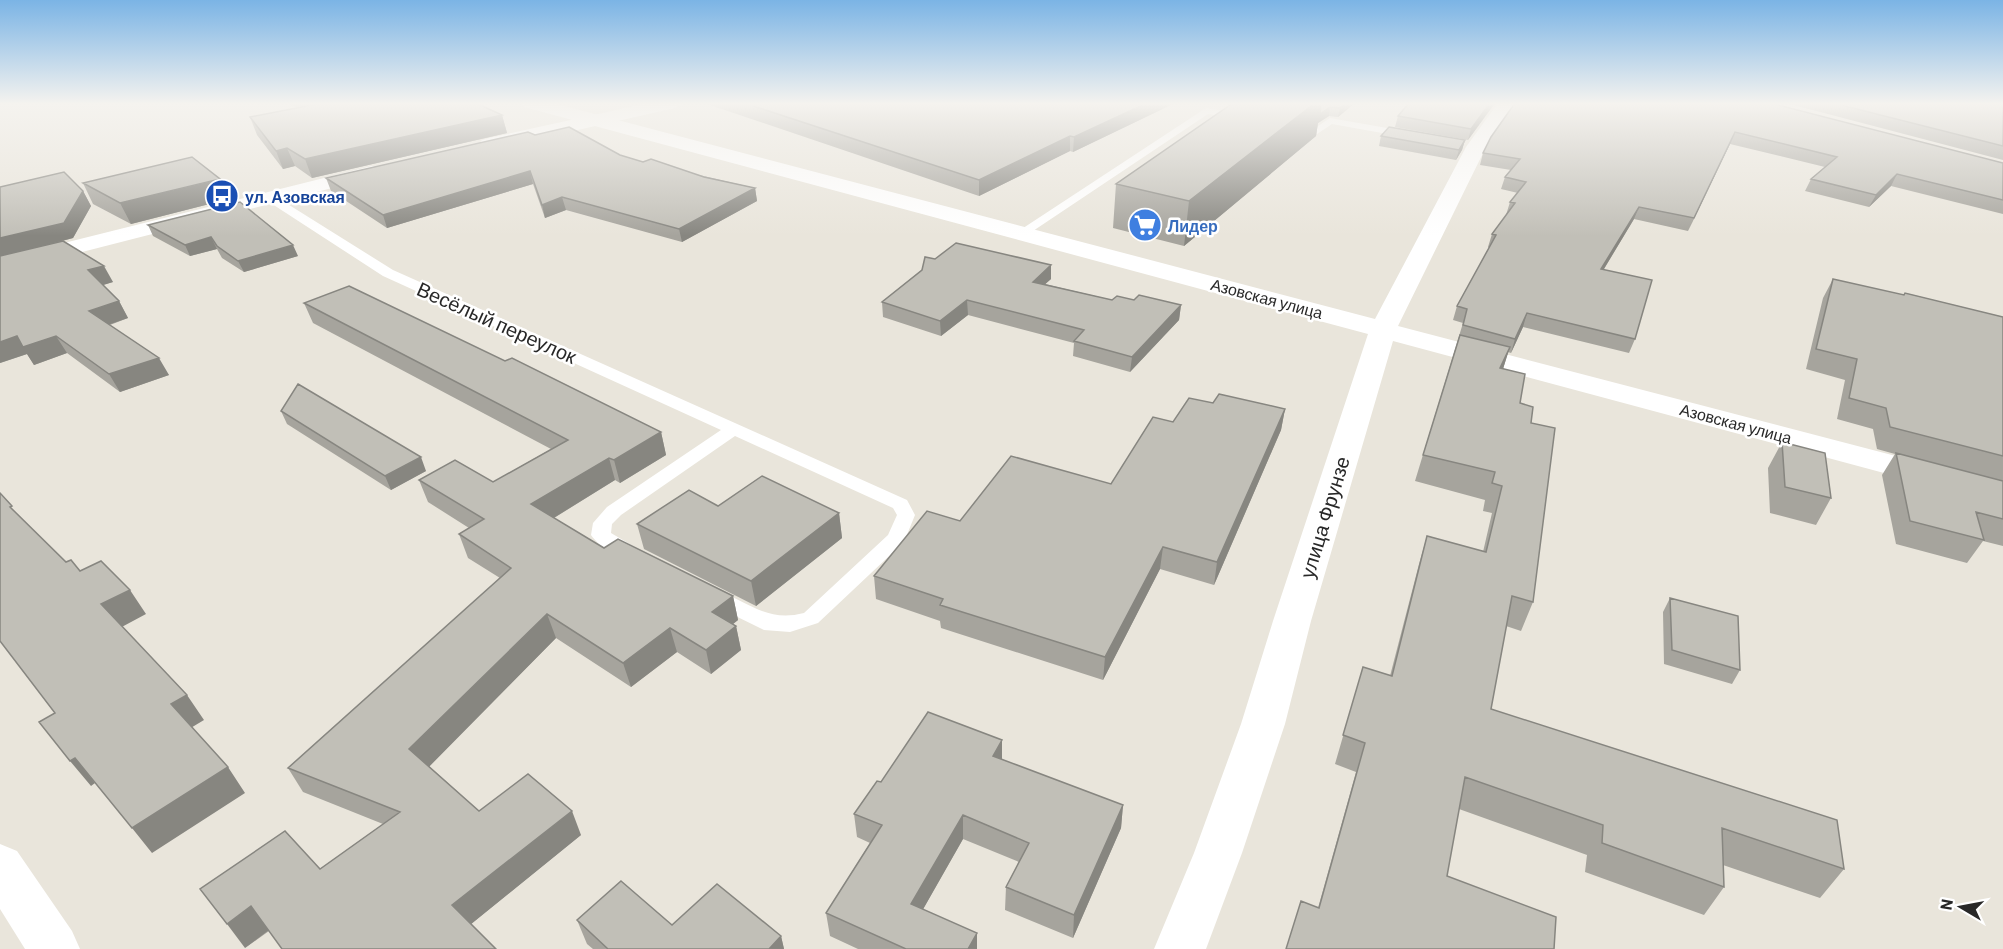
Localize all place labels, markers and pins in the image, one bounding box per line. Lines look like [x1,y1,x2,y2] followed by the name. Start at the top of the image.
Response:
[204,178,240,214] bus stop icon: ул. Азовская
[245,187,345,206] place label: ул. Азовская
[1127,207,1163,243] supermarket icon: Лидер
[1168,216,1218,235] place label: Лидер

